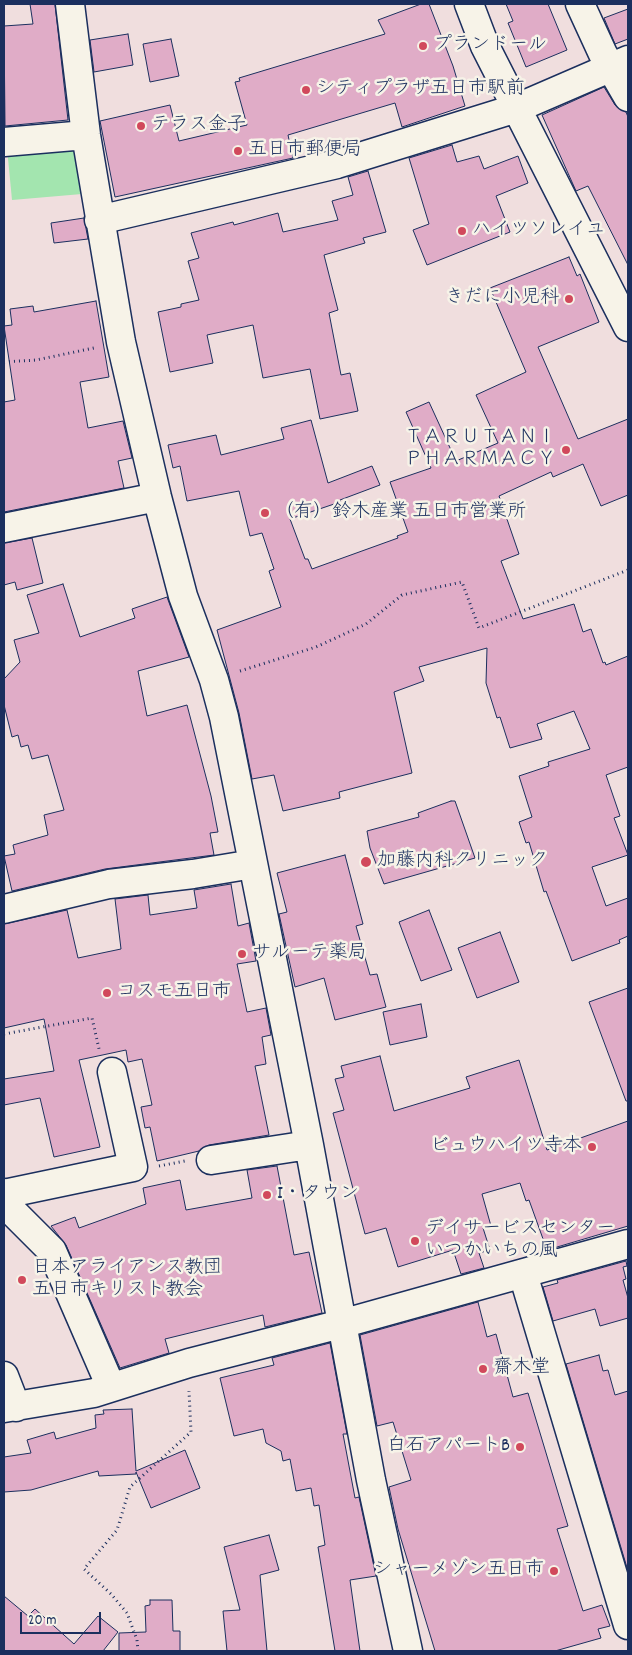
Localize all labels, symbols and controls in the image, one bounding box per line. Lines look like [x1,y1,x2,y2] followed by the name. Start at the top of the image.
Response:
[433,35,547,57] place label: プランドール
[417,40,429,52] marker: プランドール
[316,79,525,101] place label: シティプラザ五日市駅前
[300,84,312,96] marker: シティプラザ五日市駅前
[151,115,246,137] place label: テラス金子
[135,120,147,132] marker: テラス金子
[248,140,362,162] place label: 五日市郵便局
[232,145,244,157] marker: 五日市郵便局
[472,220,605,242] place label: ハイツソレイユ
[456,225,468,237] marker: ハイツソレイユ
[445,288,559,310] place label: きだに小児科
[563,293,575,305] marker: きだに小児科
[404,428,556,472] place label: ＴＡＲＵＴＡＮＩ ＰＨＡＲＭＡＣＹ
[560,444,572,456] marker: ＴＡＲＵＴＡＮＩ ＰＨＡＲＭＡＣＹ
[275,502,526,524] place label: （有）鈴木産業 五日市営業所
[259,507,271,519] marker: （有）鈴木産業 五日市営業所
[377,851,548,873] place label: 加藤内科クリニック
[359,855,373,869] marker: 加藤内科クリニック
[252,943,367,965] place label: サルーテ薬局
[236,948,248,960] marker: サルーテ薬局
[117,982,231,1004] place label: コスモ五日市
[101,987,113,999] marker: コスモ五日市
[430,1136,582,1158] place label: ビュウハイツ寺本
[586,1141,598,1153] marker: ビュウハイツ寺本
[277,1184,359,1206] place label: I・タウン
[261,1189,273,1201] marker: I・タウン
[425,1219,615,1263] place label: デイサービスセンター いつかいちの風
[409,1235,421,1247] marker: デイサービスセンター いつかいちの風
[32,1258,222,1302] place label: 日本アライアンス教団 五日市キリスト教会
[16,1274,28,1286] marker: 日本アライアンス教団 五日市キリスト教会
[493,1358,550,1380] place label: 齋木堂
[477,1363,489,1375] marker: 齋木堂
[387,1436,510,1458] place label: 白石アパートB
[514,1441,526,1453] marker: 白石アパートB
[373,1560,544,1582] place label: シャーメゾン五日市
[548,1565,560,1577] marker: シャーメゾン五日市
[22,1602,104,1634] scale bar
[28,1610,56,1632] text: 20 m

